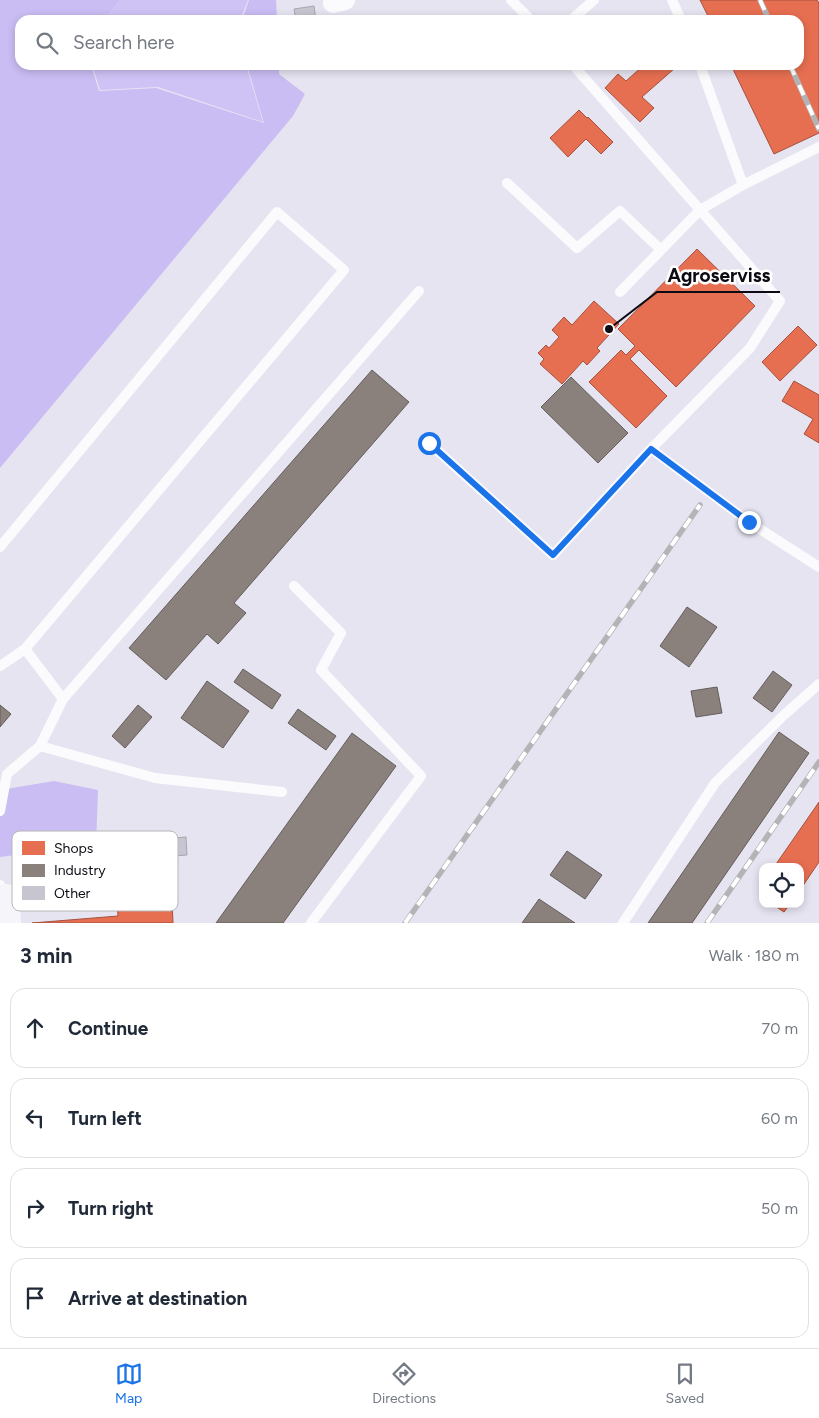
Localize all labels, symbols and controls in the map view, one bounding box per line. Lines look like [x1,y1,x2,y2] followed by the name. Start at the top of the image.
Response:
[15,15,804,70] search box
[33,29,61,57] icon: search
[73,31,175,54] text: Search here
[657,258,780,292] callout: Agroserviss
[668,264,771,287] text: Agroserviss
[418,432,441,455] route start
[738,511,761,534] route end
[12,831,178,911] legend
[54,840,93,857] text: Shops
[54,862,106,879] text: Industry
[759,863,804,908] map controls
[759,863,804,908] button: locate
[54,885,91,902] text: Other
[20,943,72,968] text: 3 min
[709,946,799,965] text: Walk · 180 m
[21,1014,49,1042] icon: ahead
[68,1017,148,1040] text: Continue
[762,1019,798,1038] text: 70 m
[21,1104,49,1132] icon: left
[68,1107,142,1130] text: Turn left
[761,1109,798,1128] text: 60 m
[21,1194,49,1222] icon: right
[68,1197,154,1220] text: Turn right
[761,1199,798,1218] text: 50 m
[21,1284,49,1312] icon: arrive
[68,1287,247,1310] text: Arrive at destination
[115,1360,143,1407] tab: Map
[372,1360,436,1407] tab: Directions
[666,1360,704,1407] tab: Saved

